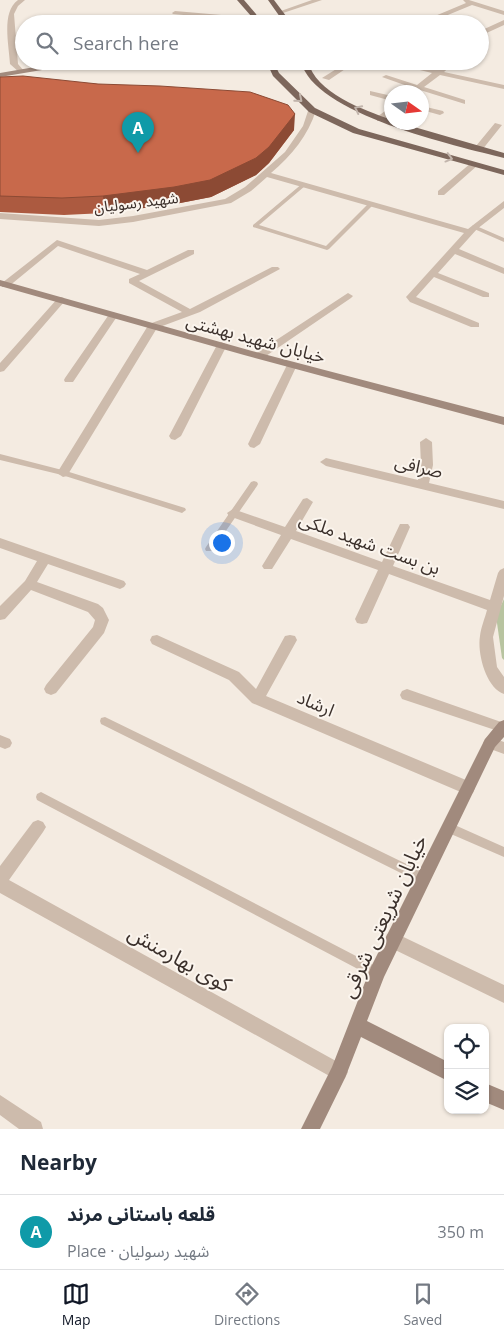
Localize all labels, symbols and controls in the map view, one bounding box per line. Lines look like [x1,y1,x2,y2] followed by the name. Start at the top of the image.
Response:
[15,15,489,70] search box
[33,29,61,57] icon: search
[73,30,179,56] text: Search here
[384,85,429,130] north arrow
[294,93,303,102] one-way arrow
[354,105,363,115] one-way arrow
[122,112,154,153] pin: A
[445,153,453,163] one-way arrow
[93,187,180,217] street label: شهید رسولیان
[184,308,328,368] street label: خیابان شهید بهشتی
[393,449,445,483] street label: صرافی
[296,506,444,580] street label: بن بست شهید ملکی
[209,530,235,556] your location
[294,684,338,722] street label: ارشاد
[333,830,433,1002] street label: خیابان شریعتی شرقی
[123,918,237,998] street label: کوی بهارمنش
[444,1024,489,1114] map controls
[444,1024,489,1069] button: locate
[444,1069,489,1114] button: layers
[20,1148,97,1176] text: Nearby
[67,1201,215,1227] text: قلعه باستانی مرند
[30,1221,42,1243] text: A
[438,1221,484,1243] text: 350 m
[67,1240,209,1262] text: Place · شهید رسولیان
[62,1280,91,1329] tab: Map
[214,1280,280,1329] tab: Directions
[403,1280,442,1329] tab: Saved

